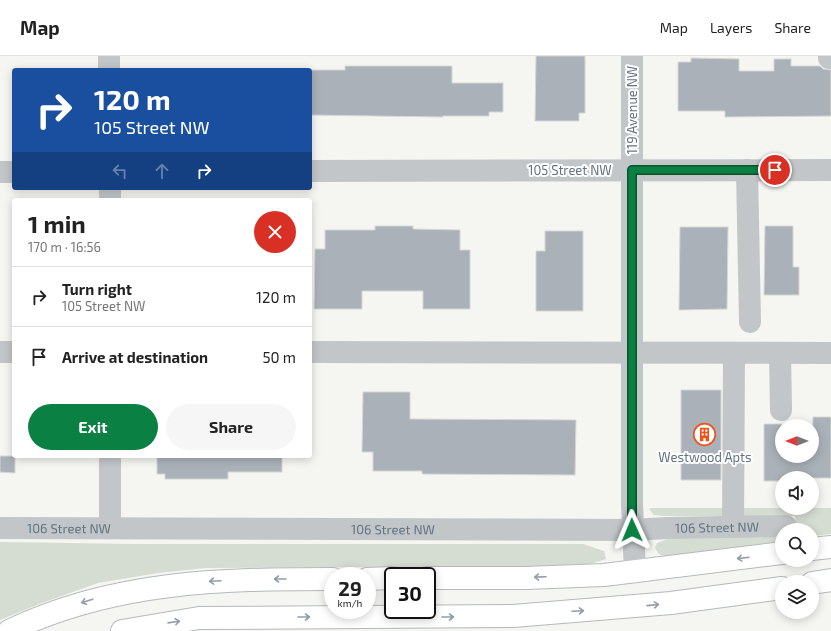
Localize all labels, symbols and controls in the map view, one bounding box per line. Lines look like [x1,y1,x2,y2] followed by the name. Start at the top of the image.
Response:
[20,16,60,39] text: Map
[660,19,688,36] text: Map
[710,19,752,36] text: Layers
[774,19,811,36] text: Share
[624,66,640,154] street label: 119 Avenue NW
[94,82,171,116] text: 120 m
[28,84,80,136] icon: right
[94,116,209,138] text: 105 Street NW
[758,153,792,187] pin
[764,159,786,181] icon: arrive
[109,160,131,182] icon: left
[151,160,173,182] icon: ahead
[193,160,215,182] icon: right
[528,162,612,178] street label: 105 Street NW
[28,209,86,238] text: 1 min
[254,211,296,253] button: close
[28,239,101,255] text: 170 m · 16:56
[62,280,132,298] text: Turn right
[28,286,50,308] icon: right
[256,288,296,306] text: 120 m
[62,298,145,314] text: 105 Street NW
[28,346,50,368] icon: arrive
[62,348,208,366] text: Arrive at destination
[262,348,296,366] text: 50 m
[28,404,158,450] button: Exit
[166,404,296,450] button: Share
[775,419,819,463] north arrow
[775,419,819,619] map controls
[692,422,718,448] building icon: Westwood Apts
[658,449,752,465] place label: Westwood Apts
[775,471,819,515] button: sound
[611,509,653,551] position arrow
[675,518,759,536] street label: 106 Street NW
[27,520,111,536] street label: 106 Street NW
[351,521,435,537] street label: 106 Street NW
[775,523,819,567] button: search
[737,554,750,562] one-way arrow
[384,567,436,619] speed limit sign: 30
[534,574,547,581] one-way arrow
[274,575,287,583] one-way arrow
[775,575,819,619] button: layers
[338,576,362,600] text: 29
[209,577,222,584] one-way arrow
[338,597,362,609] text: km/h
[81,598,93,606] one-way arrow
[646,601,659,609] one-way arrow
[571,607,584,614] one-way arrow
[297,613,310,621] one-way arrow
[441,613,454,621] one-way arrow
[167,618,180,626] one-way arrow

